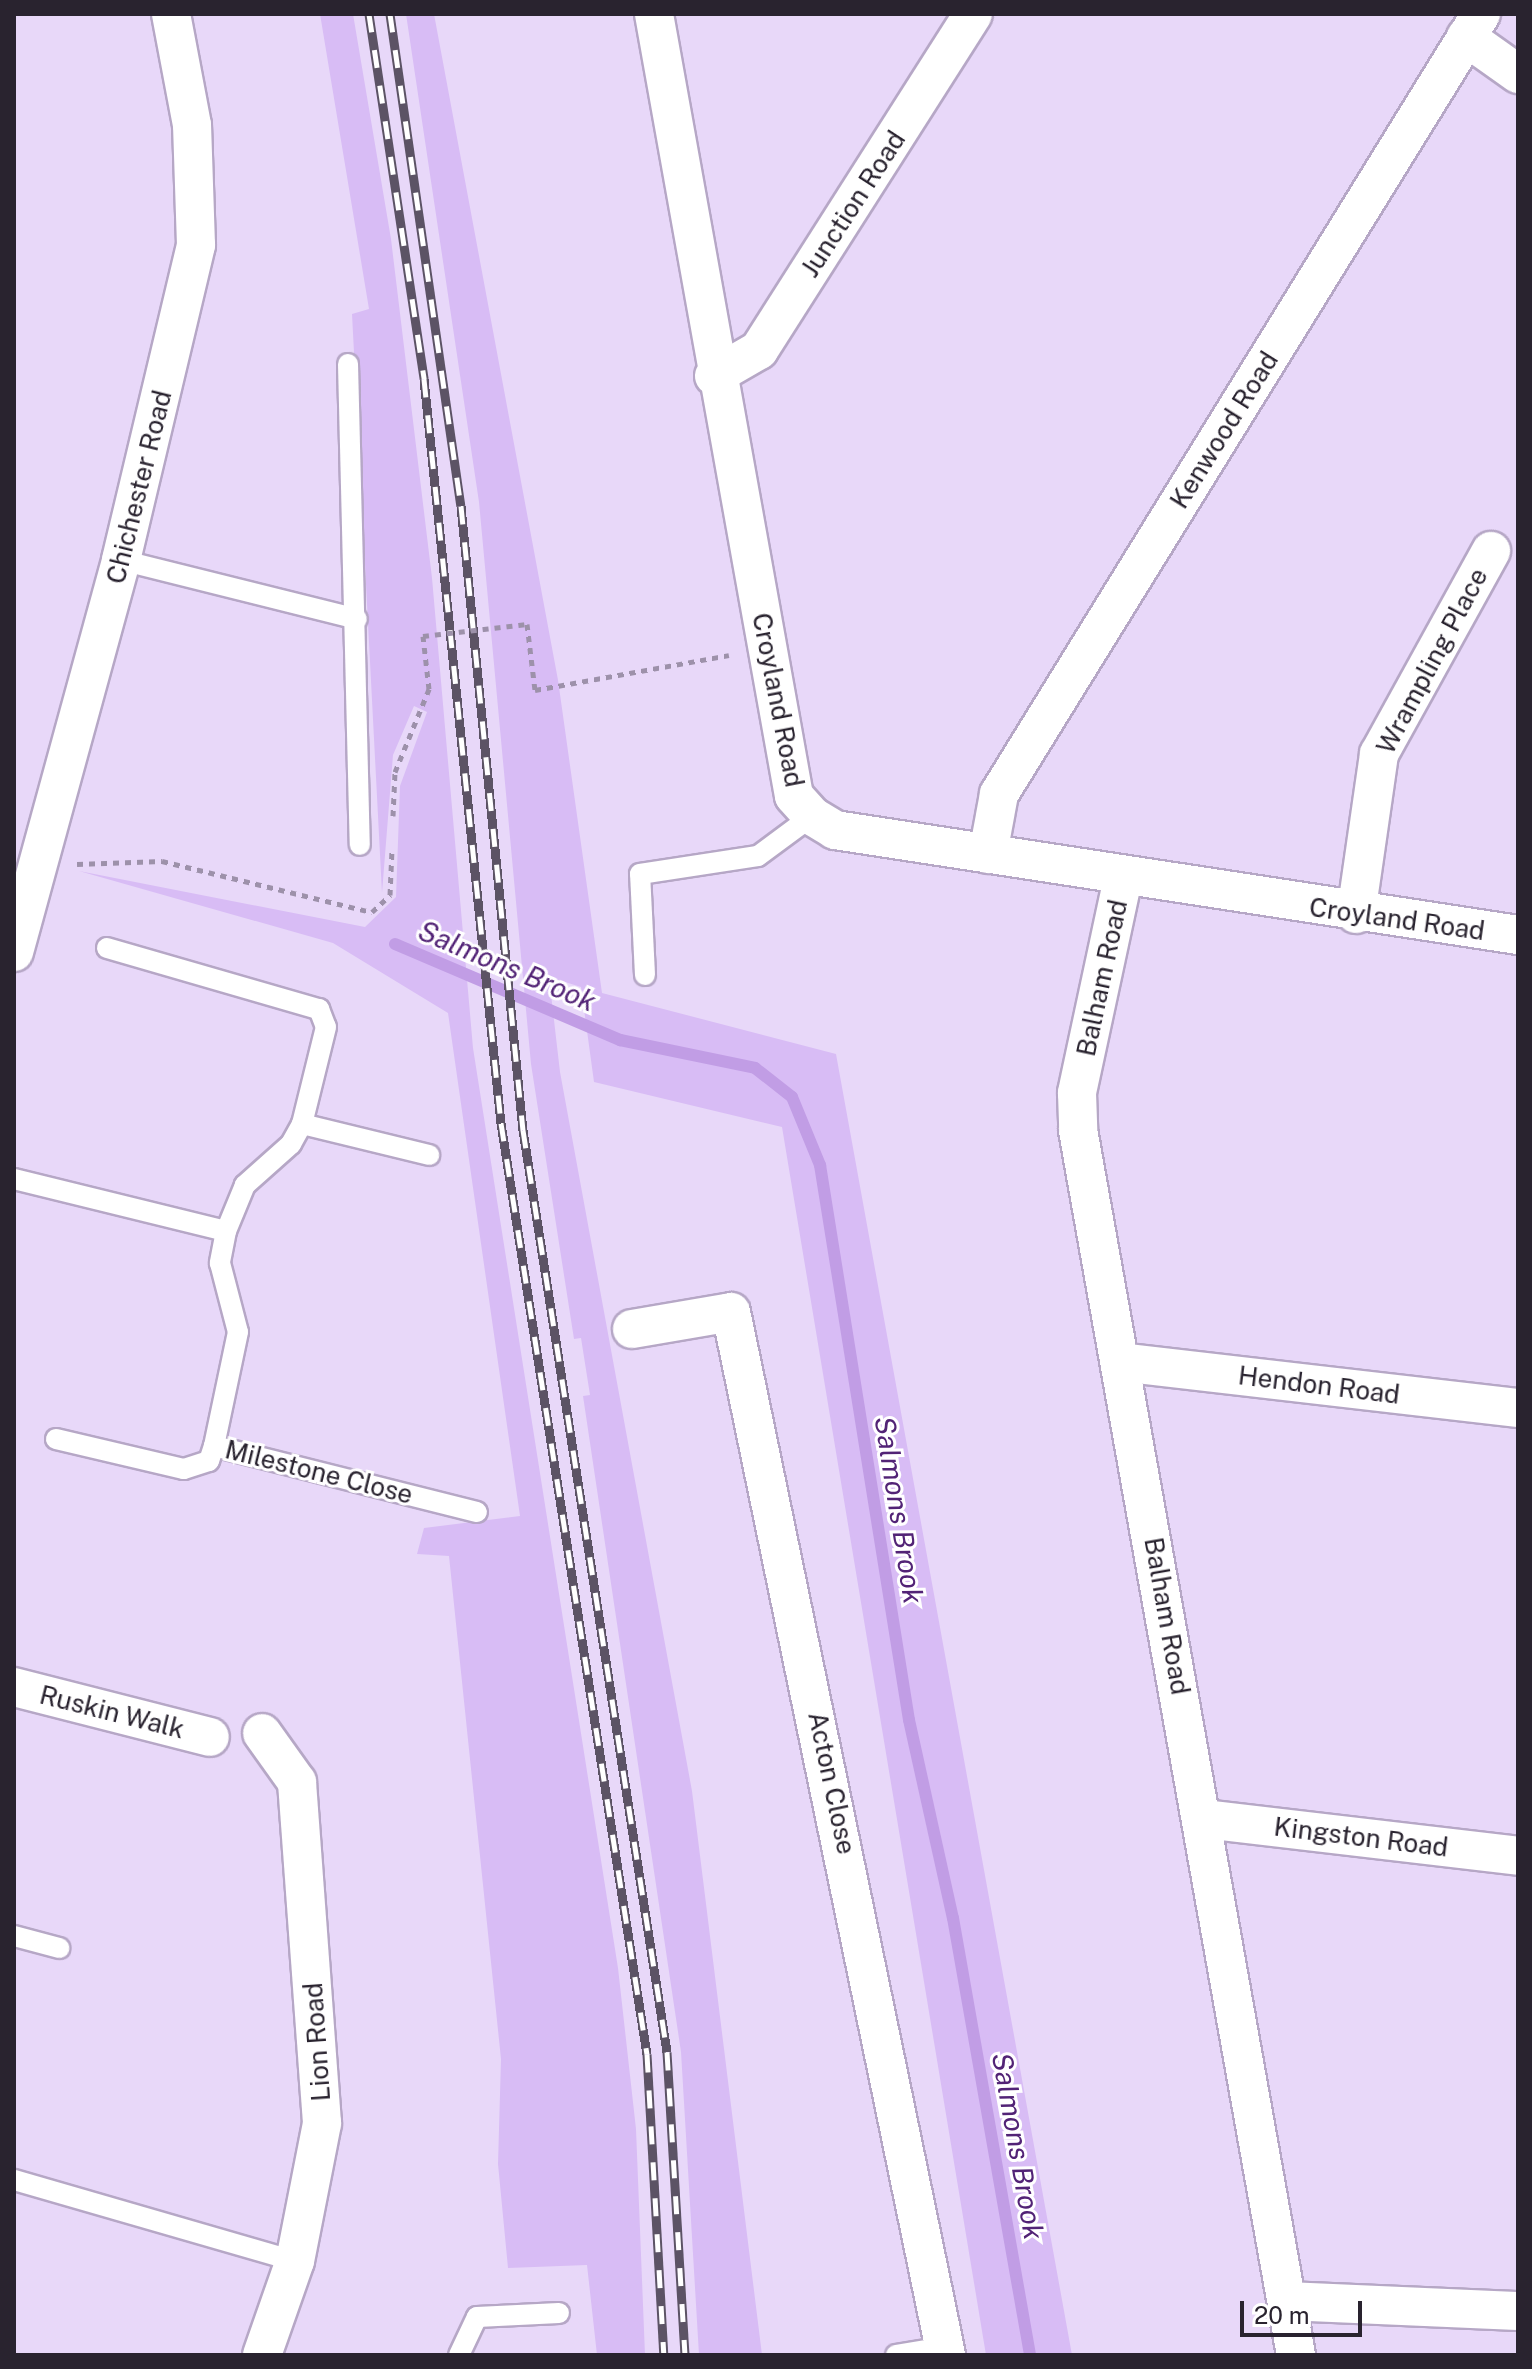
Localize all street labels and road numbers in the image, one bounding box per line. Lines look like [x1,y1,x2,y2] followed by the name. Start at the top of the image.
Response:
[794,125,912,283] street label: Junction Road
[1163,346,1285,514] street label: Kenwood Road
[100,387,178,587] street label: Chichester Road
[1370,563,1494,759] street label: Wrampling Place
[746,610,810,790] street label: Croyland Road
[1307,891,1487,947] street label: Croyland Road
[1070,897,1134,1059] street label: Balham Road
[1236,1360,1402,1410] street label: Hendon Road
[222,1434,416,1510] street label: Milestone Close
[1138,1535,1196,1697] street label: Balham Road
[36,1679,188,1745] street label: Ruskin Walk
[802,1709,862,1857] street label: Acton Close
[1272,1811,1450,1863] street label: Kingston Road
[297,1982,337,2102] street label: Lion Road

